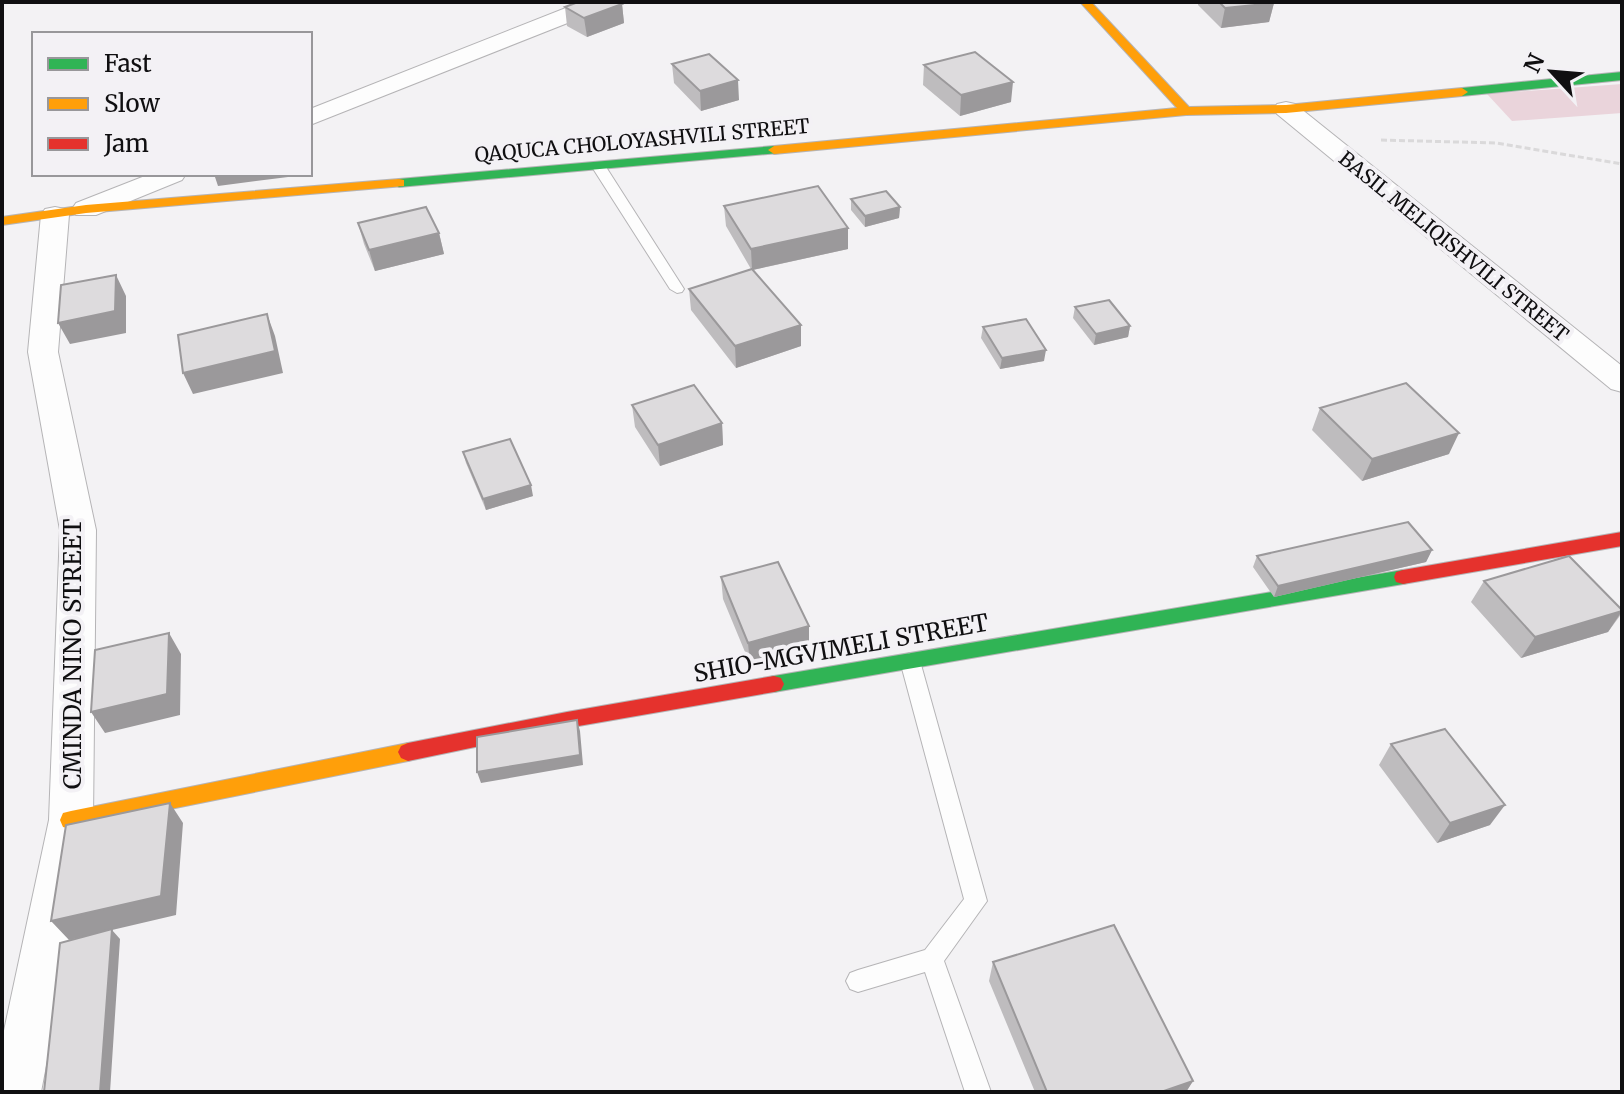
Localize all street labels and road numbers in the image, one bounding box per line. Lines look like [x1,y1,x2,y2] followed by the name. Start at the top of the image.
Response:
[473,113,811,167] street label: QAQUCA CHOLOYASHVILI STREET
[1334,145,1574,347] street label: BASIL MELIQISHVILI STREET
[57,518,88,789] street label: CMINDA NINO STREET
[691,607,991,689] street label: SHIO-MGVIMELI STREET

